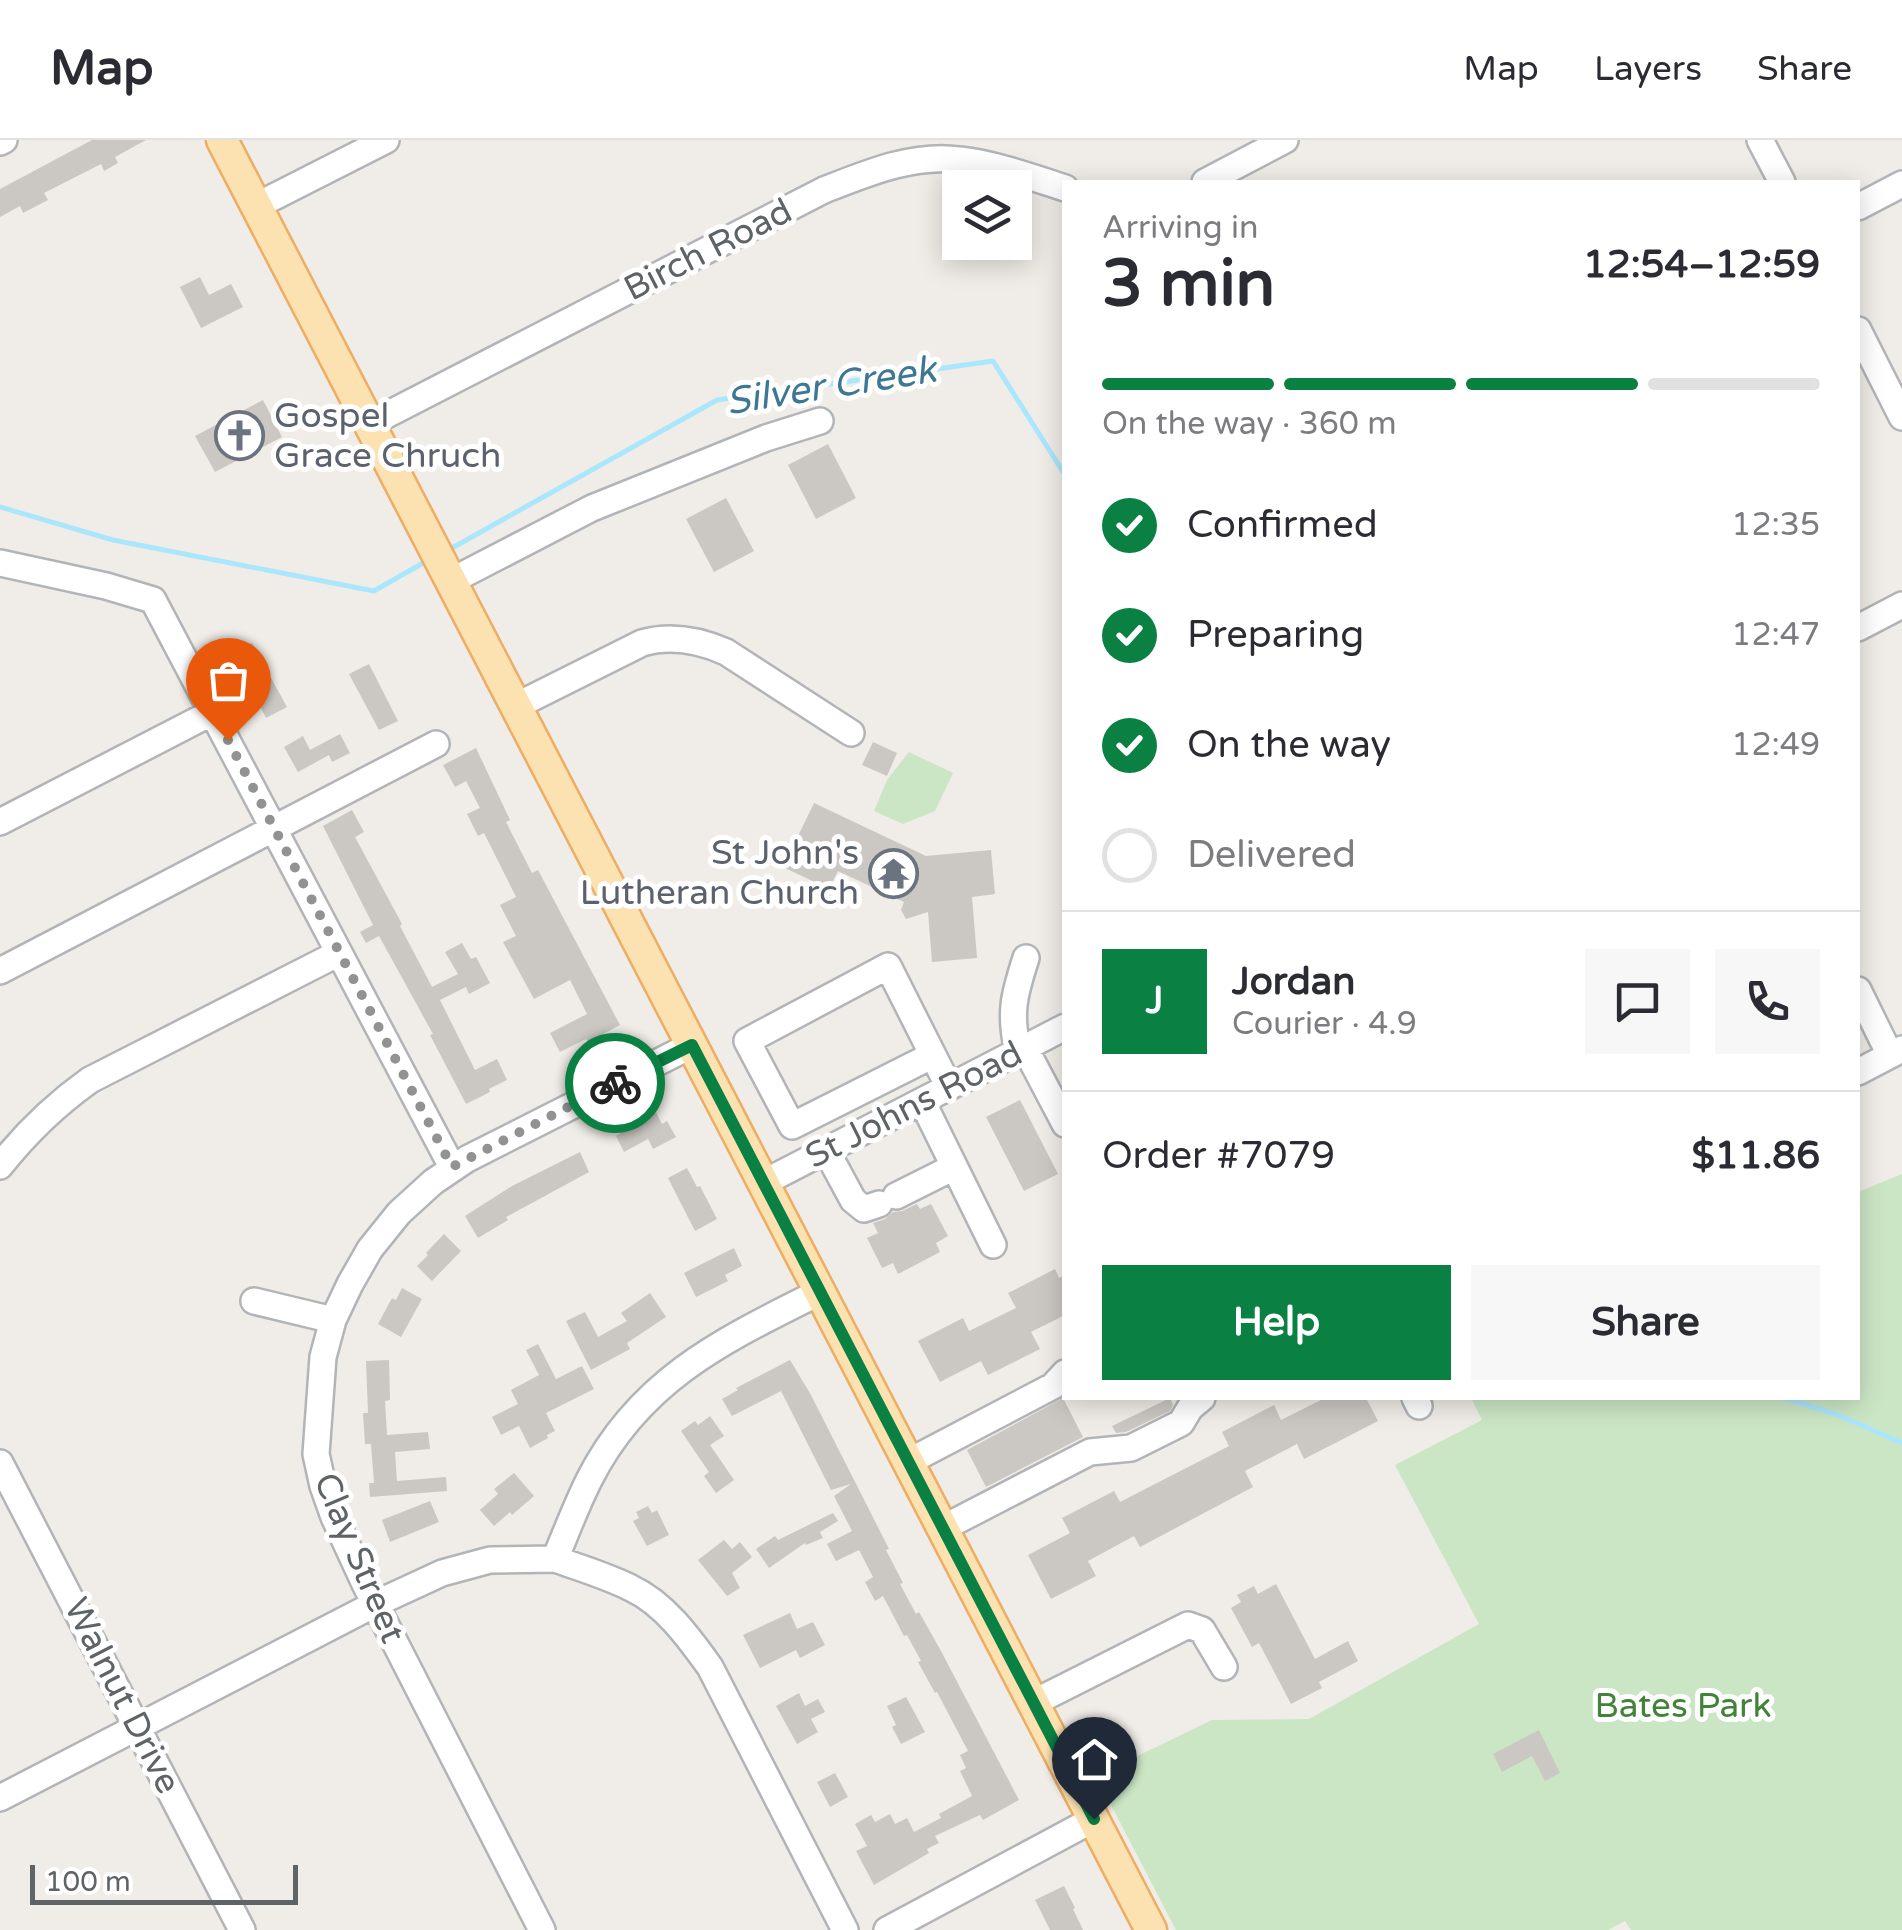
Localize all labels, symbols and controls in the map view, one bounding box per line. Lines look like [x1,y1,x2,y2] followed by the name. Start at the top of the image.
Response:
[50,40,154,98] text: Map
[1463,48,1539,90] text: Map
[1594,48,1702,90] text: Layers
[1757,48,1852,90] text: Share
[942,170,1032,260] map controls
[942,170,1032,260] button: layers
[617,190,799,310] street label: Birch Road
[1102,209,1259,247] text: Arriving in
[1583,242,1820,288] text: 12:54–12:59
[1102,245,1275,324] text: 3 min
[723,346,941,425] water label: Silver Creek
[274,395,501,477] place label: Gospel Grace Chruch
[1102,405,1397,443] text: On the way · 360 m
[213,410,265,462] church icon: Gospel Grace Chruch
[1102,498,1157,553] icon: check
[1187,502,1378,548] text: Confirmed
[1731,506,1820,544] text: 12:35
[1102,608,1157,663] icon: check
[1187,612,1364,658] text: Preparing
[1731,616,1820,654] text: 12:47
[186,638,271,741] pin
[201,653,256,708] icon: bag
[1102,718,1157,773] icon: check
[1187,722,1391,768] text: On the way
[1731,726,1820,764] text: 12:49
[580,832,859,914] place label: St John's Lutheran Church
[1187,832,1356,878] text: Delivered
[868,847,920,899] temple icon: St John's Lutheran Church
[1585,949,1690,1054] button: chat
[1715,949,1820,1054] button: phone
[1232,959,1355,1005] text: Jordan
[1146,978,1163,1024] text: J
[1232,1005,1417,1043] text: Courier · 4.9
[799,1032,1029,1178] street label: St Johns Road
[565,1033,665,1133] courier
[588,1056,643,1111] icon: bike
[1102,1133,1335,1179] text: Order #7079
[1691,1133,1820,1179] text: $11.86
[1102,1265,1451,1380] button: Help
[1471,1265,1820,1380] button: Share
[304,1467,414,1649] street label: Clay Street
[55,1591,189,1801] street label: Walnut Drive
[1594,1685,1772,1727] park label: Bates Park
[1052,1717,1137,1820] pin
[1067,1732,1122,1787] icon: home
[30,1860,298,1904] scale bar
[45,1865,131,1899] text: 100 m

